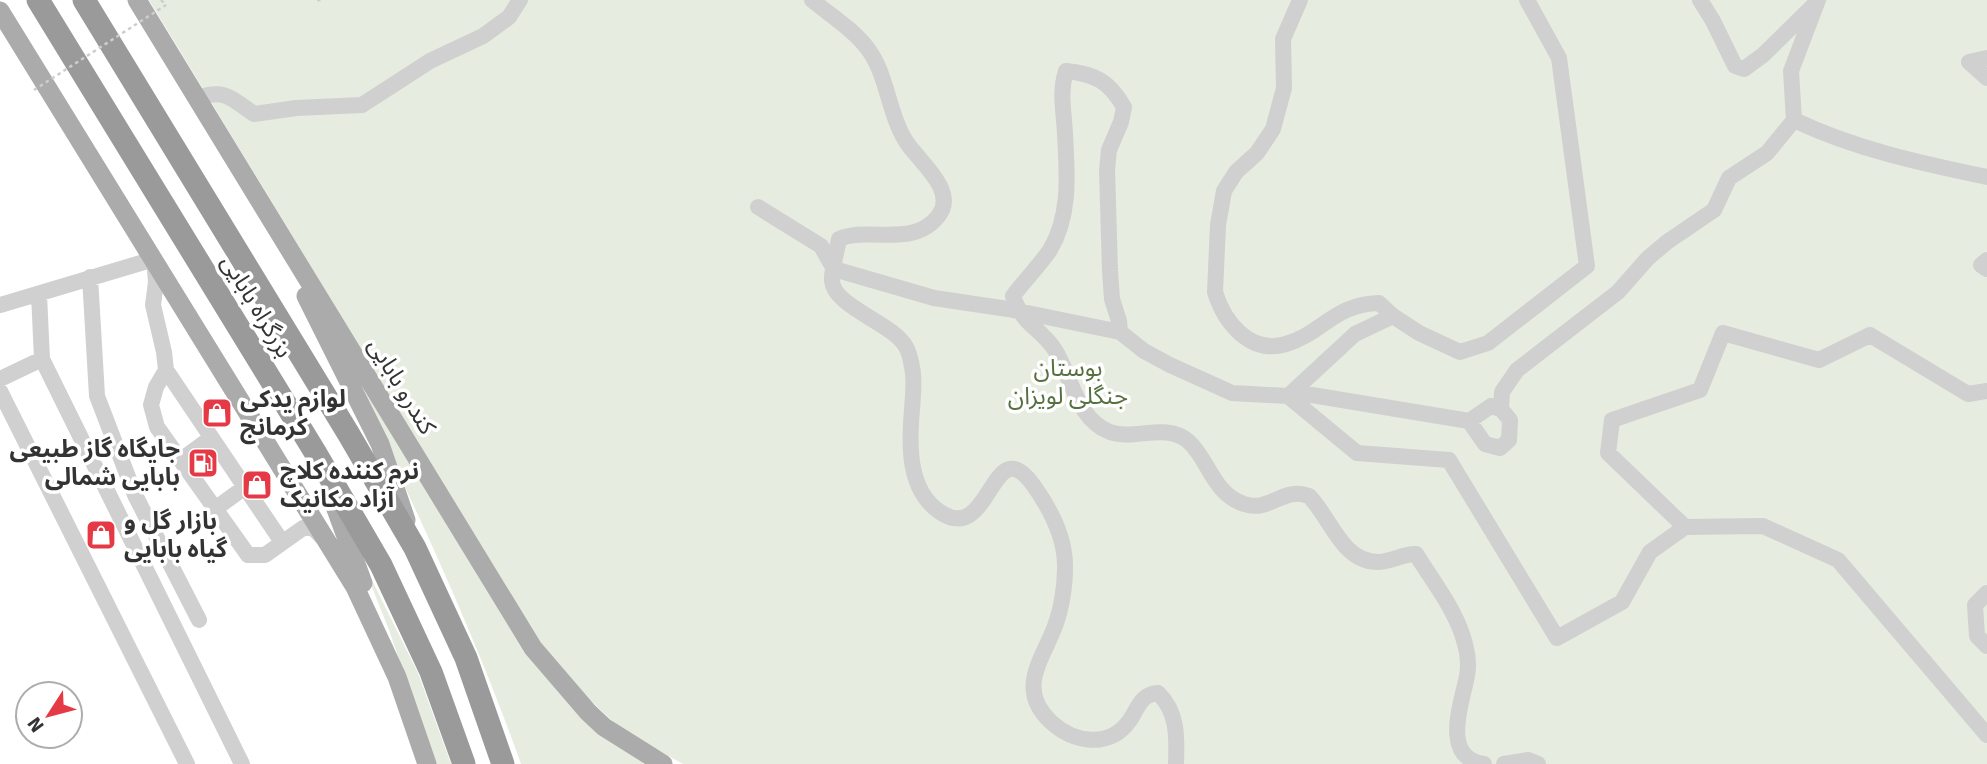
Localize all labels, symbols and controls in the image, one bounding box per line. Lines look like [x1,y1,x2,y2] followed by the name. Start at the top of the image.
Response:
[215,249,299,363] street label: بزرگراه بابایی
[361,332,443,441] street label: کندرو بابایی
[1008,353,1128,411] park label: بوستان جنگلی لویزان
[240,384,346,445] place label: لوازم یدکی کرمانج
[200,396,234,430] shop icon: لوازم یدکی کرمانج
[9,434,180,492] place label: جایگاه گاز طبیعی بابایی شمالی
[186,446,220,480] fuel station icon: جایگاه گاز طبیعی بابایی شمالی
[280,456,419,514] place label: نرم کننده کلاچ آزاد مکانیک
[240,468,274,502] shop icon: نرم کننده کلاچ آزاد مکانیک
[124,506,228,564] place label: بازار گل و گیاه بابایی
[84,518,118,552] shop icon: بازار گل و گیاه بابایی
[14,680,84,750] north arrow
[22,712,50,737] text: N

